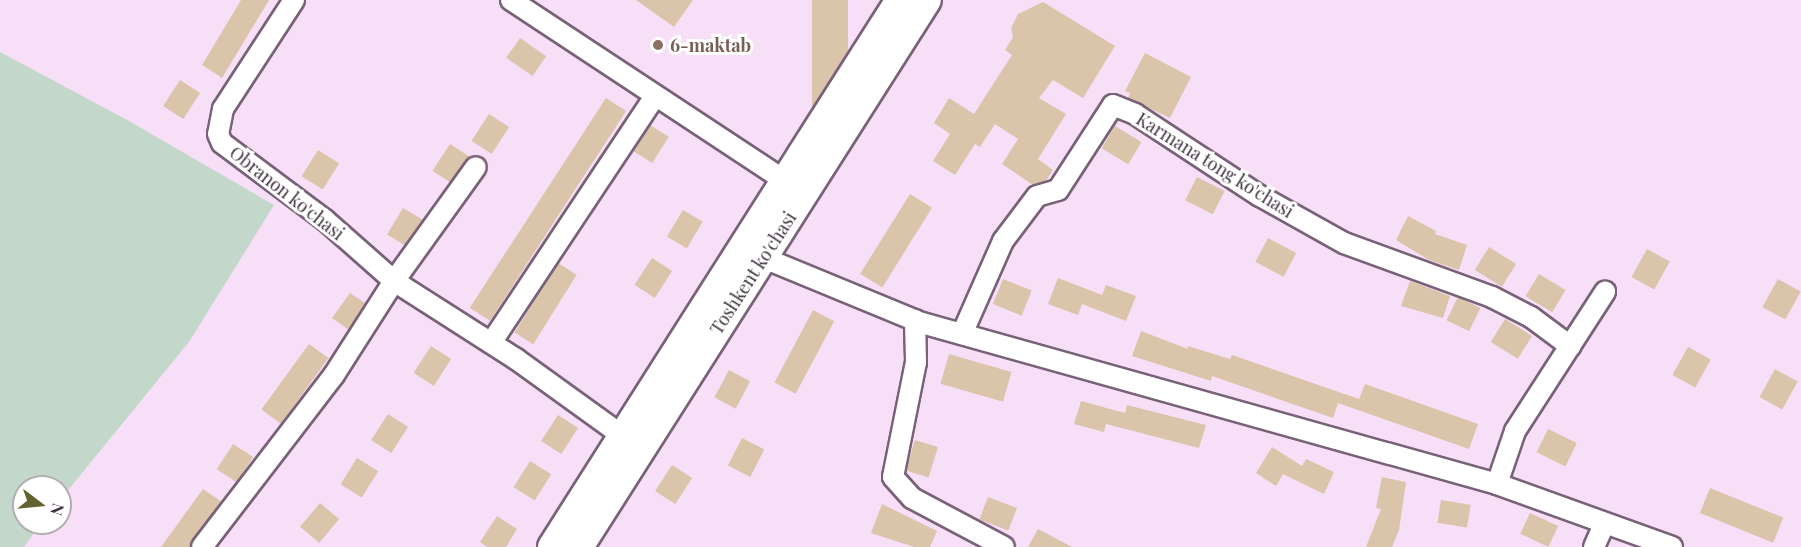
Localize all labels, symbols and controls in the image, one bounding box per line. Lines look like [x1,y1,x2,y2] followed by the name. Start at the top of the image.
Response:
[670,34,751,56] place label: 6-maktab
[651,38,665,52] marker: 6-maktab
[1132,108,1298,222] street label: Karmana tong ko'chasi
[225,141,349,245] street label: Obranon ko'chasi
[705,207,801,339] street label: Toshkent ko'chasi
[12,475,72,535] north arrow
[46,501,70,518] text: N

